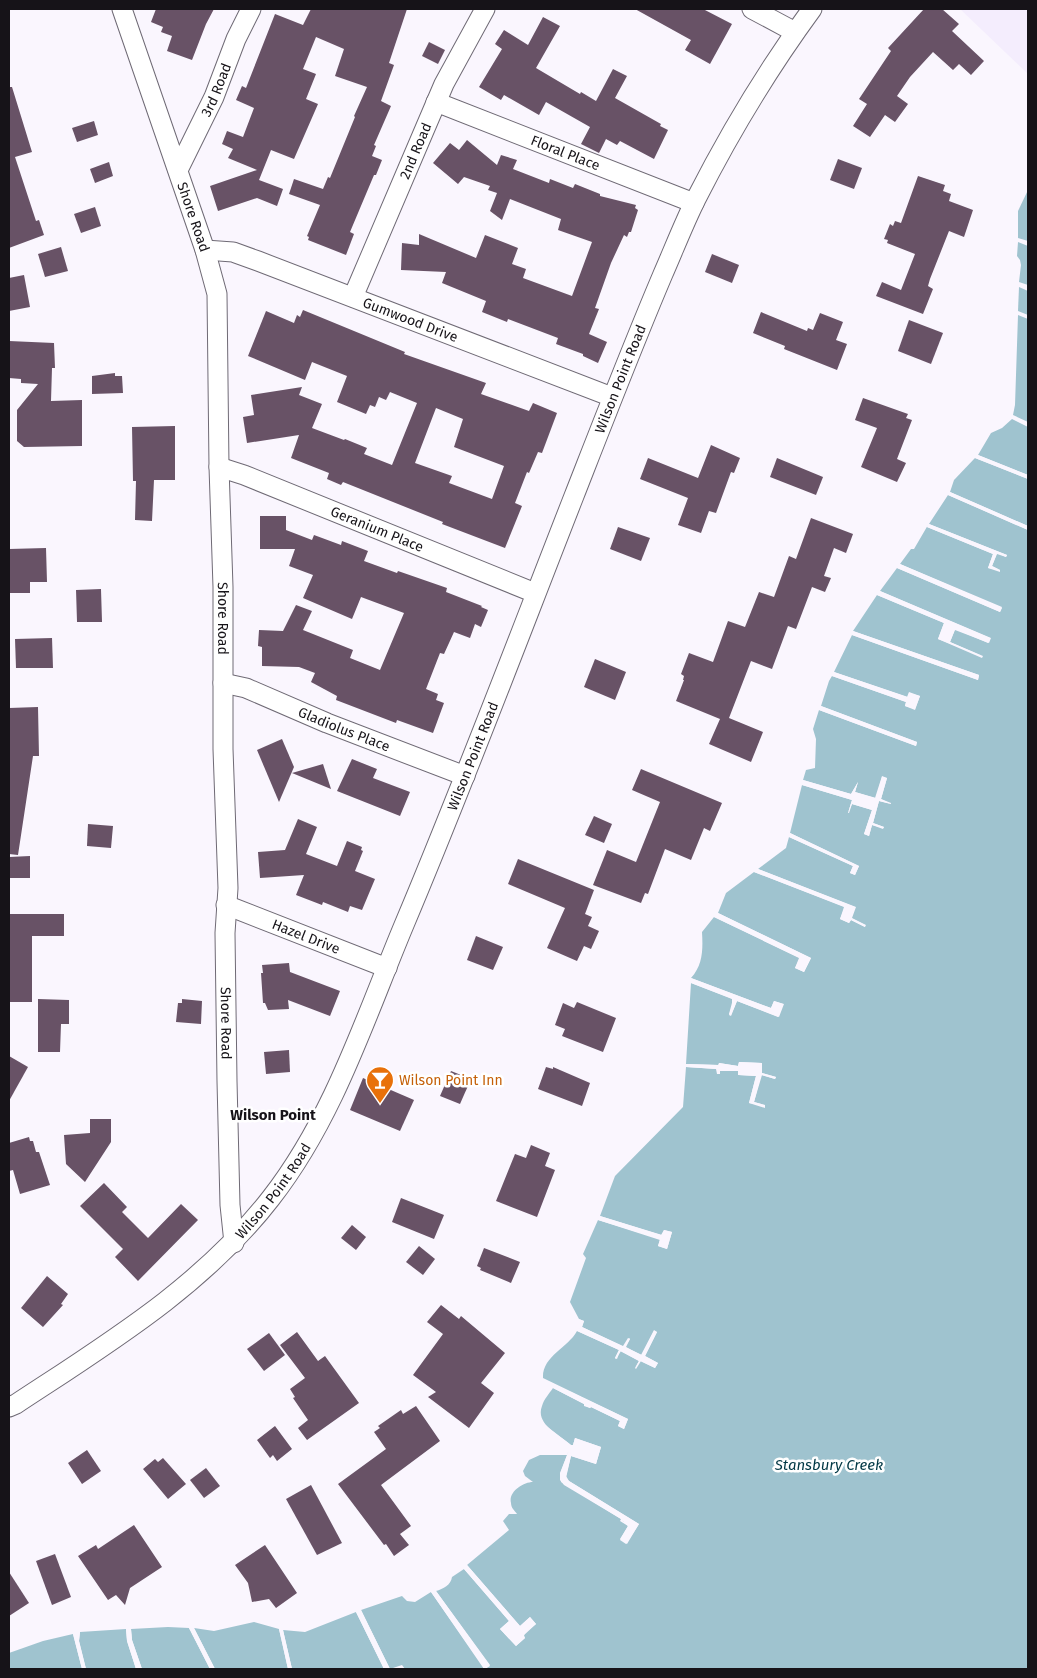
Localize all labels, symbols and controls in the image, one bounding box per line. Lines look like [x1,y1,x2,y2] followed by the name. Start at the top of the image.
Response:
[198,61,235,119] street label: 3rd Road
[396,120,435,182] street label: 2nd Road
[528,132,602,174] street label: Floral Place
[173,180,213,254] street label: Shore Road
[360,294,460,346] street label: Gumwood Drive
[591,322,650,436] street label: Wilson Point Road
[328,503,426,556] street label: Geranium Place
[214,582,231,655] street label: Shore Road
[444,700,502,813] street label: Wilson Point Road
[296,704,392,755] street label: Gladiolus Place
[270,916,342,958] street label: Hazel Drive
[217,987,235,1060] street label: Shore Road
[365,1065,395,1104] bar icon: Wilson Point Inn
[399,1072,503,1089] place label: Wilson Point Inn
[230,1106,316,1124] district label: Wilson Point
[232,1140,315,1243] street label: Wilson Point Road
[774,1456,883,1474] water label: Stansbury Creek

